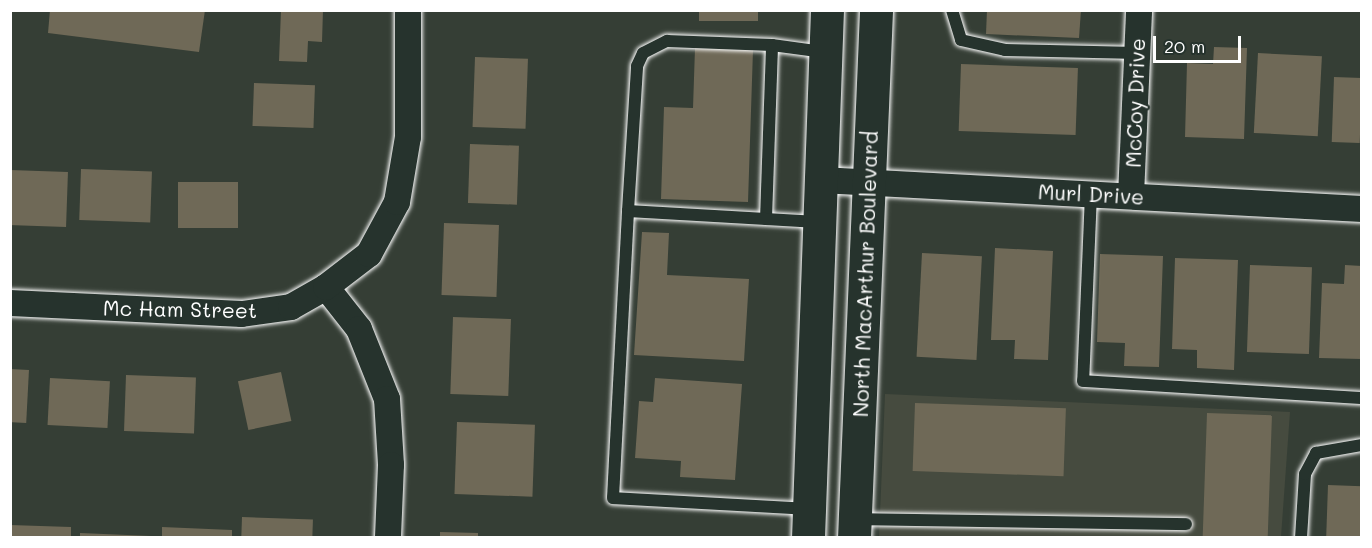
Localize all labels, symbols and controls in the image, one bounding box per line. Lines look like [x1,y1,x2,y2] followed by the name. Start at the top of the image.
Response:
[1156,24,1244,62] scale bar
[1164,34,1205,58] text: 20 m
[1120,38,1150,168] street label: McCoy Drive
[847,130,883,418] street label: North MacArthur Boulevard
[1037,179,1145,209] street label: Murl Drive
[103,295,257,323] street label: Mc Ham Street

